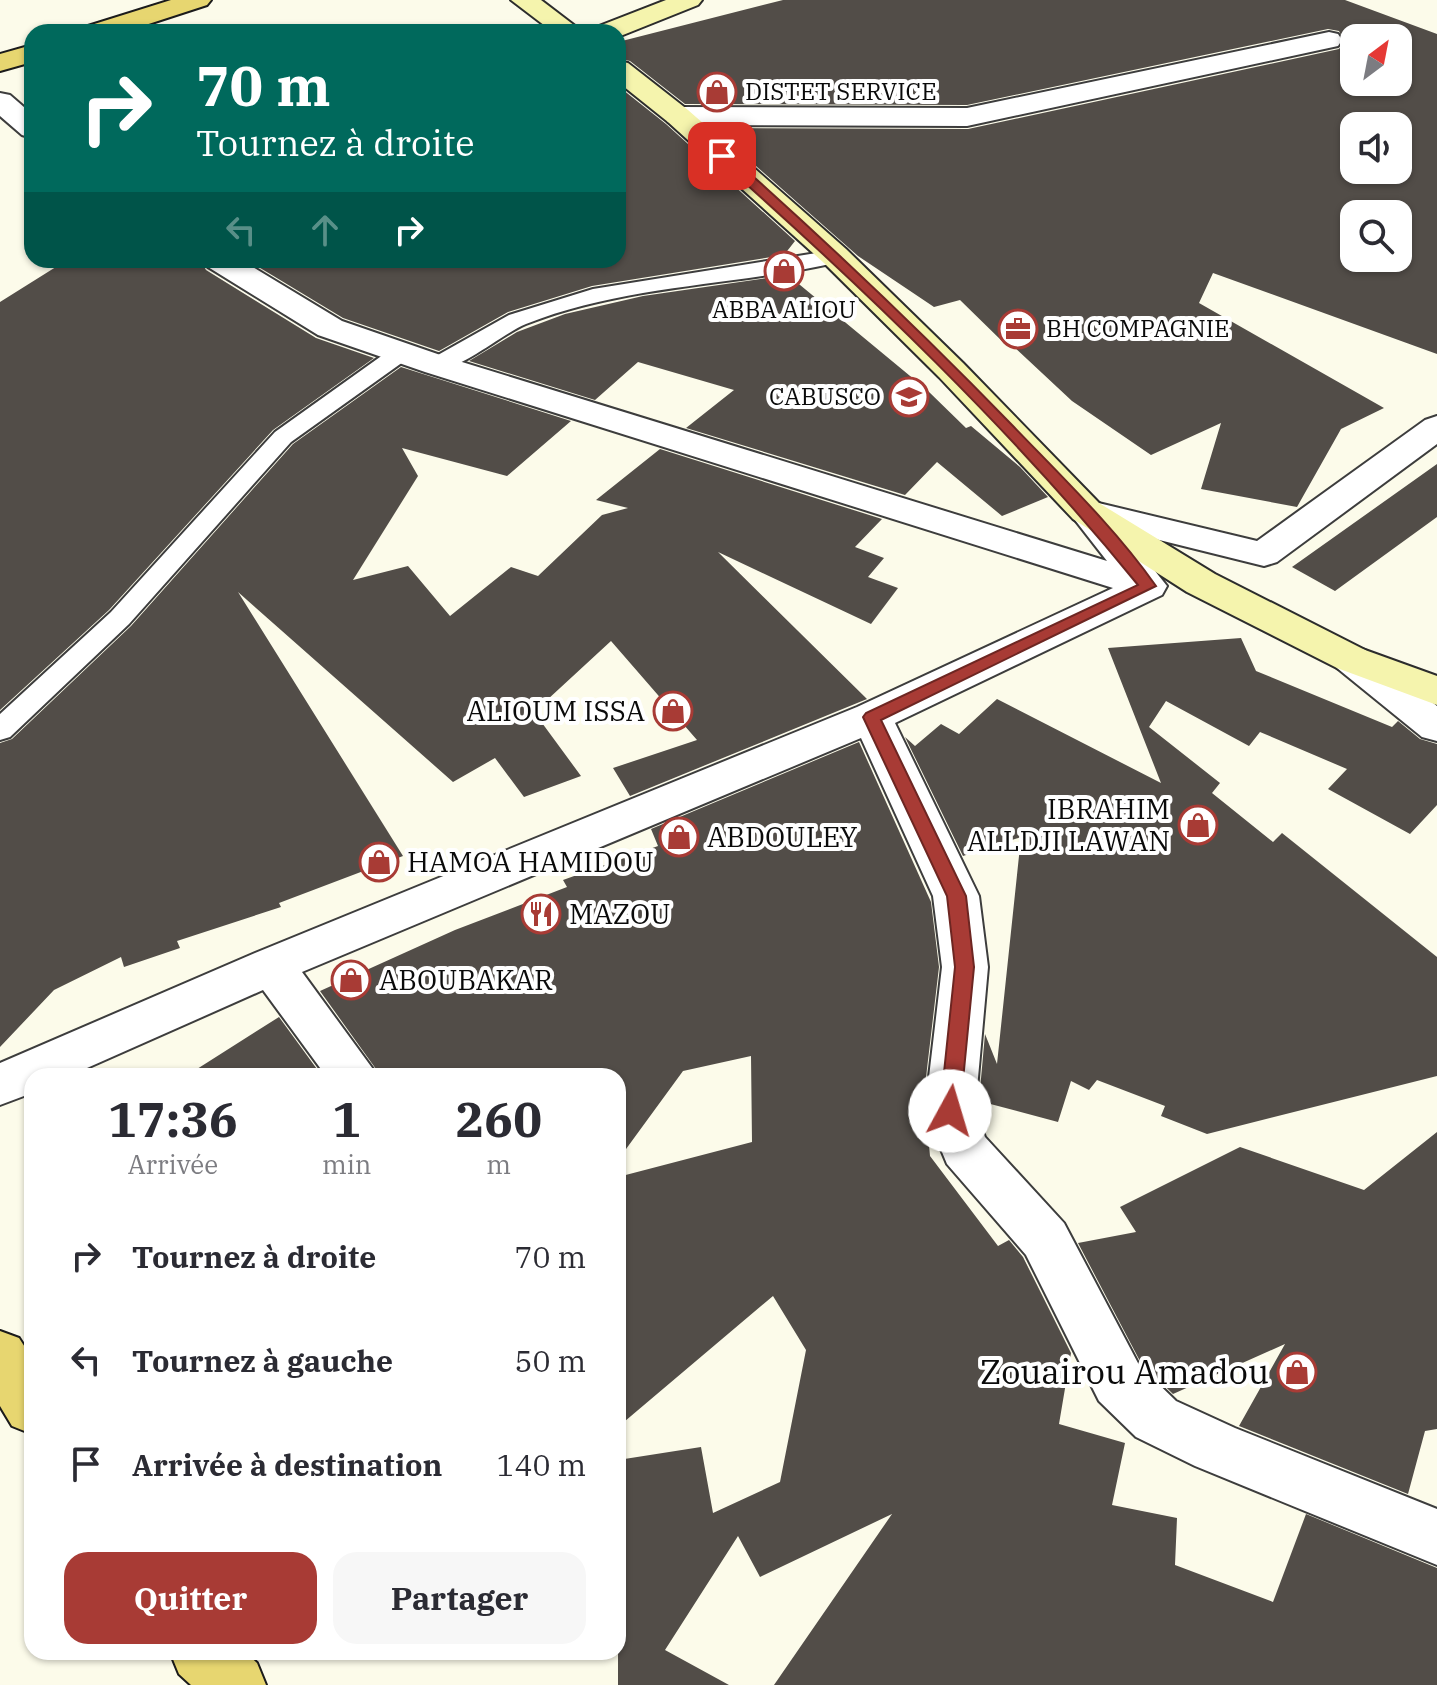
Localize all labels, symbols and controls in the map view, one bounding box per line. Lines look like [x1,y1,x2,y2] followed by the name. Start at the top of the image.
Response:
[1340,24,1412,96] north arrow
[1340,24,1412,272] map controls
[196,49,331,121] text: 70 m
[64,56,168,160] icon: right
[696,71,738,113] shop icon: DISTET SERVICE
[745,75,937,107] place label: DISTET SERVICE
[1340,112,1412,184] button: sound
[196,119,475,166] text: Tournez à droite
[688,122,756,190] pin
[700,134,744,178] icon: arrive
[1340,200,1412,272] button: search
[219,208,263,252] icon: left
[303,208,347,252] icon: ahead
[387,208,431,252] icon: right
[763,250,805,292] shop icon: ABBA ALIOU
[712,293,856,325] place label: ABBA ALIOU
[997,308,1039,350] office icon: BH COMPAGNIE
[1046,312,1229,344] place label: BH COMPAGNIE
[888,376,930,418] school or university icon: CABUSCO
[769,380,881,412] place label: CABUSCO
[652,690,694,732] shop icon: ALIOUM ISSA
[467,692,645,729] place label: ALIOUM ISSA
[967,790,1170,859] place label: IBRAHIM ALLDJI LAWAN
[1177,804,1219,846] shop icon: IBRAHIM ALLDJI LAWAN
[658,816,700,858] shop icon: ABDOULEY
[707,818,858,855] place label: ABDOULEY
[358,841,400,883] shop icon: HAMOA HAMIDOU
[407,843,654,880] place label: HAMOA HAMIDOU
[520,893,562,935] restaurant icon: MAZOU
[569,895,671,932] place label: MAZOU
[330,959,372,1001] shop icon: ABOUBAKAR
[379,961,553,998] place label: ABOUBAKAR
[908,1069,992,1153] position arrow
[108,1088,238,1150] text: 17:36
[332,1088,361,1150] text: 1
[456,1088,542,1150] text: 260
[128,1147,218,1181] text: Arrivée
[322,1147,371,1181] text: min
[486,1147,511,1181] text: m
[64,1234,108,1278] icon: right
[132,1237,376,1276] text: Tournez à droite
[514,1237,586,1276] text: 70 m
[64,1338,108,1382] icon: left
[132,1341,393,1380] text: Tournez à gauche
[514,1341,586,1380] text: 50 m
[980,1349,1269,1393] place label: Zouairou Amadou
[1276,1351,1318,1393] shop icon: Zouairou Amadou
[64,1442,108,1486] icon: arrive
[132,1445,442,1484] text: Arrivée à destination
[496,1445,586,1484] text: 140 m
[64,1552,317,1644] button: Quitter
[333,1552,586,1644] button: Partager

